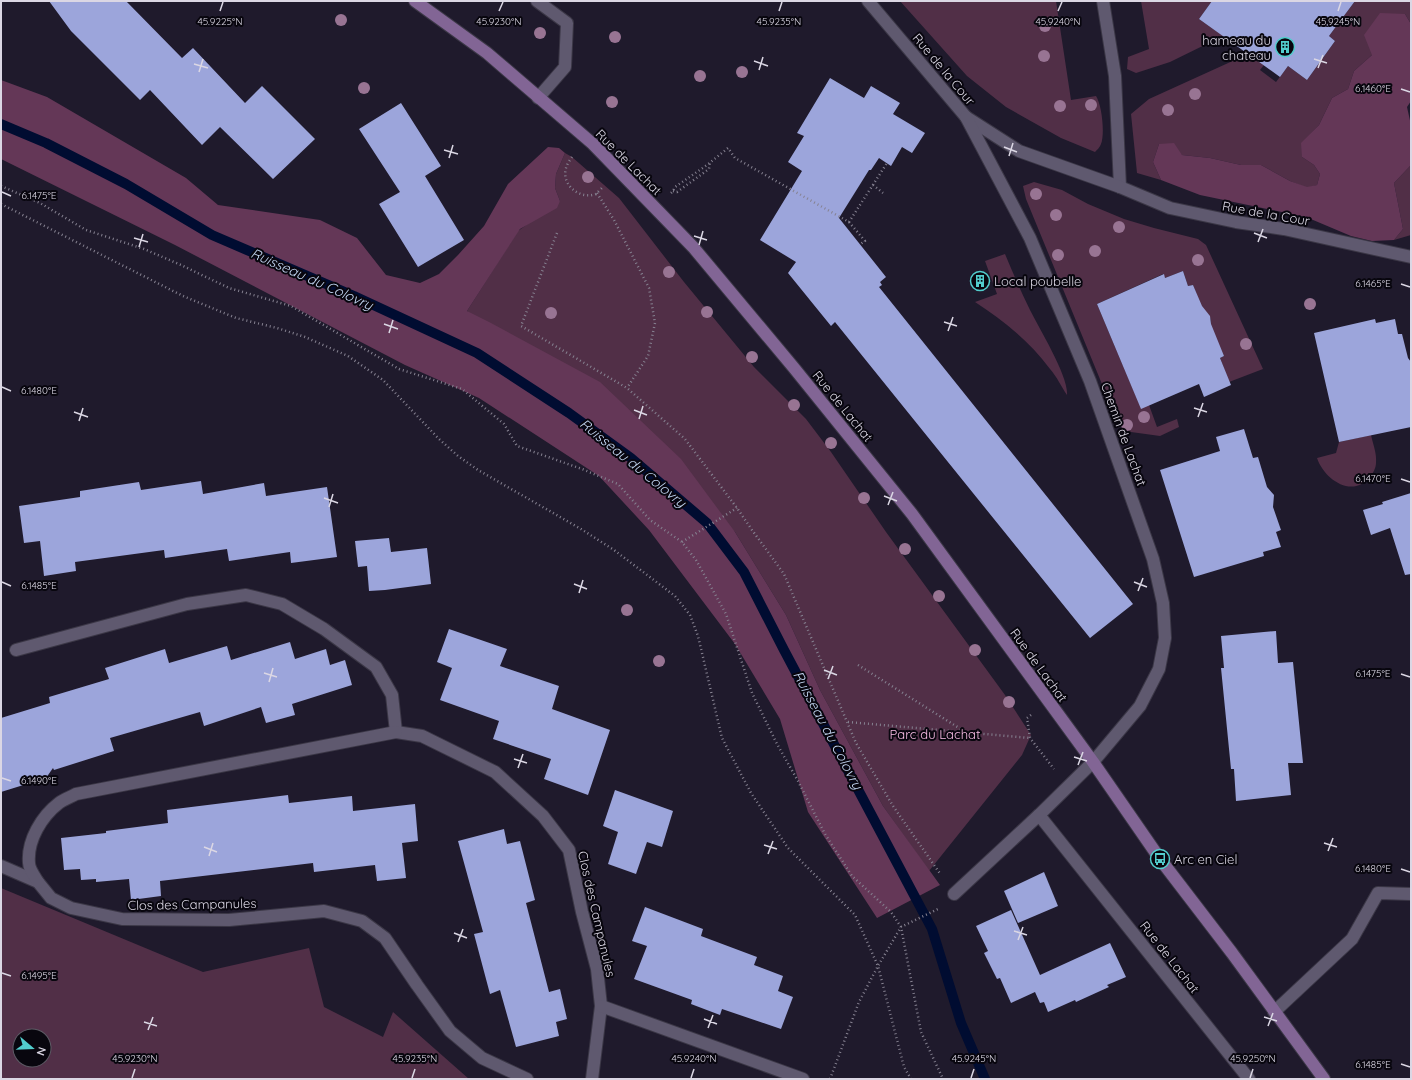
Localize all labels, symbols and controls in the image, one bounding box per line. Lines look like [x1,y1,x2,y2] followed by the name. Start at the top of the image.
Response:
[197,15,243,28] text: 45.9225°N
[476,15,522,28] text: 45.9230°N
[757,15,801,28] text: 45.9235°N
[1035,15,1081,28] text: 45.9240°N
[1316,15,1360,28] text: 45.9245°N
[909,30,979,108] street label: Rue de la Cour
[1202,32,1271,63] place label: hameau du chateau
[1274,36,1296,58] building icon: hameau du chateau
[1355,82,1391,95] text: 6.1460°E
[593,126,665,198] street label: Rue de Lachat
[22,189,57,202] text: 6.1475°E
[1221,197,1311,229] street label: Rue de la Cour
[248,244,377,314] water label: Ruisseau du Colovry
[969,270,991,292] building icon: Local poubelle
[994,273,1081,289] place label: Local poubelle
[1355,277,1391,290] text: 6.1465°E
[809,367,877,445] street label: Rue de Lachat
[1098,380,1150,488] street label: Chemin de Lachat
[21,384,57,397] text: 6.1480°E
[576,415,691,512] water label: Ruisseau du Colovry
[1355,472,1391,485] text: 6.1470°E
[21,579,57,592] text: 6.1485°E
[1007,625,1071,705] street label: Rue de Lachat
[1356,667,1391,680] text: 6.1475°E
[789,668,867,793] water label: Ruisseau du Colovry
[890,726,980,742] park label: Parc du Lachat
[21,774,57,787] text: 6.1490°E
[1149,848,1171,870] bus stop icon: Arc en Ciel
[575,849,619,979] street label: Clos des Campanules
[1174,851,1237,867] place label: Arc en Ciel
[1355,862,1391,875] text: 6.1480°E
[127,895,257,913] street label: Clos des Campanules
[1137,918,1203,996] street label: Rue de Lachat
[21,969,57,982] text: 6.1495°E
[12,1028,52,1068] north arrow
[34,1045,49,1057] text: N
[112,1052,158,1065] text: 45.9230°N
[393,1052,437,1065] text: 45.9235°N
[671,1052,717,1065] text: 45.9240°N
[952,1052,996,1065] text: 45.9245°N
[1230,1052,1276,1065] text: 45.9250°N
[1355,1058,1391,1071] text: 6.1485°E

